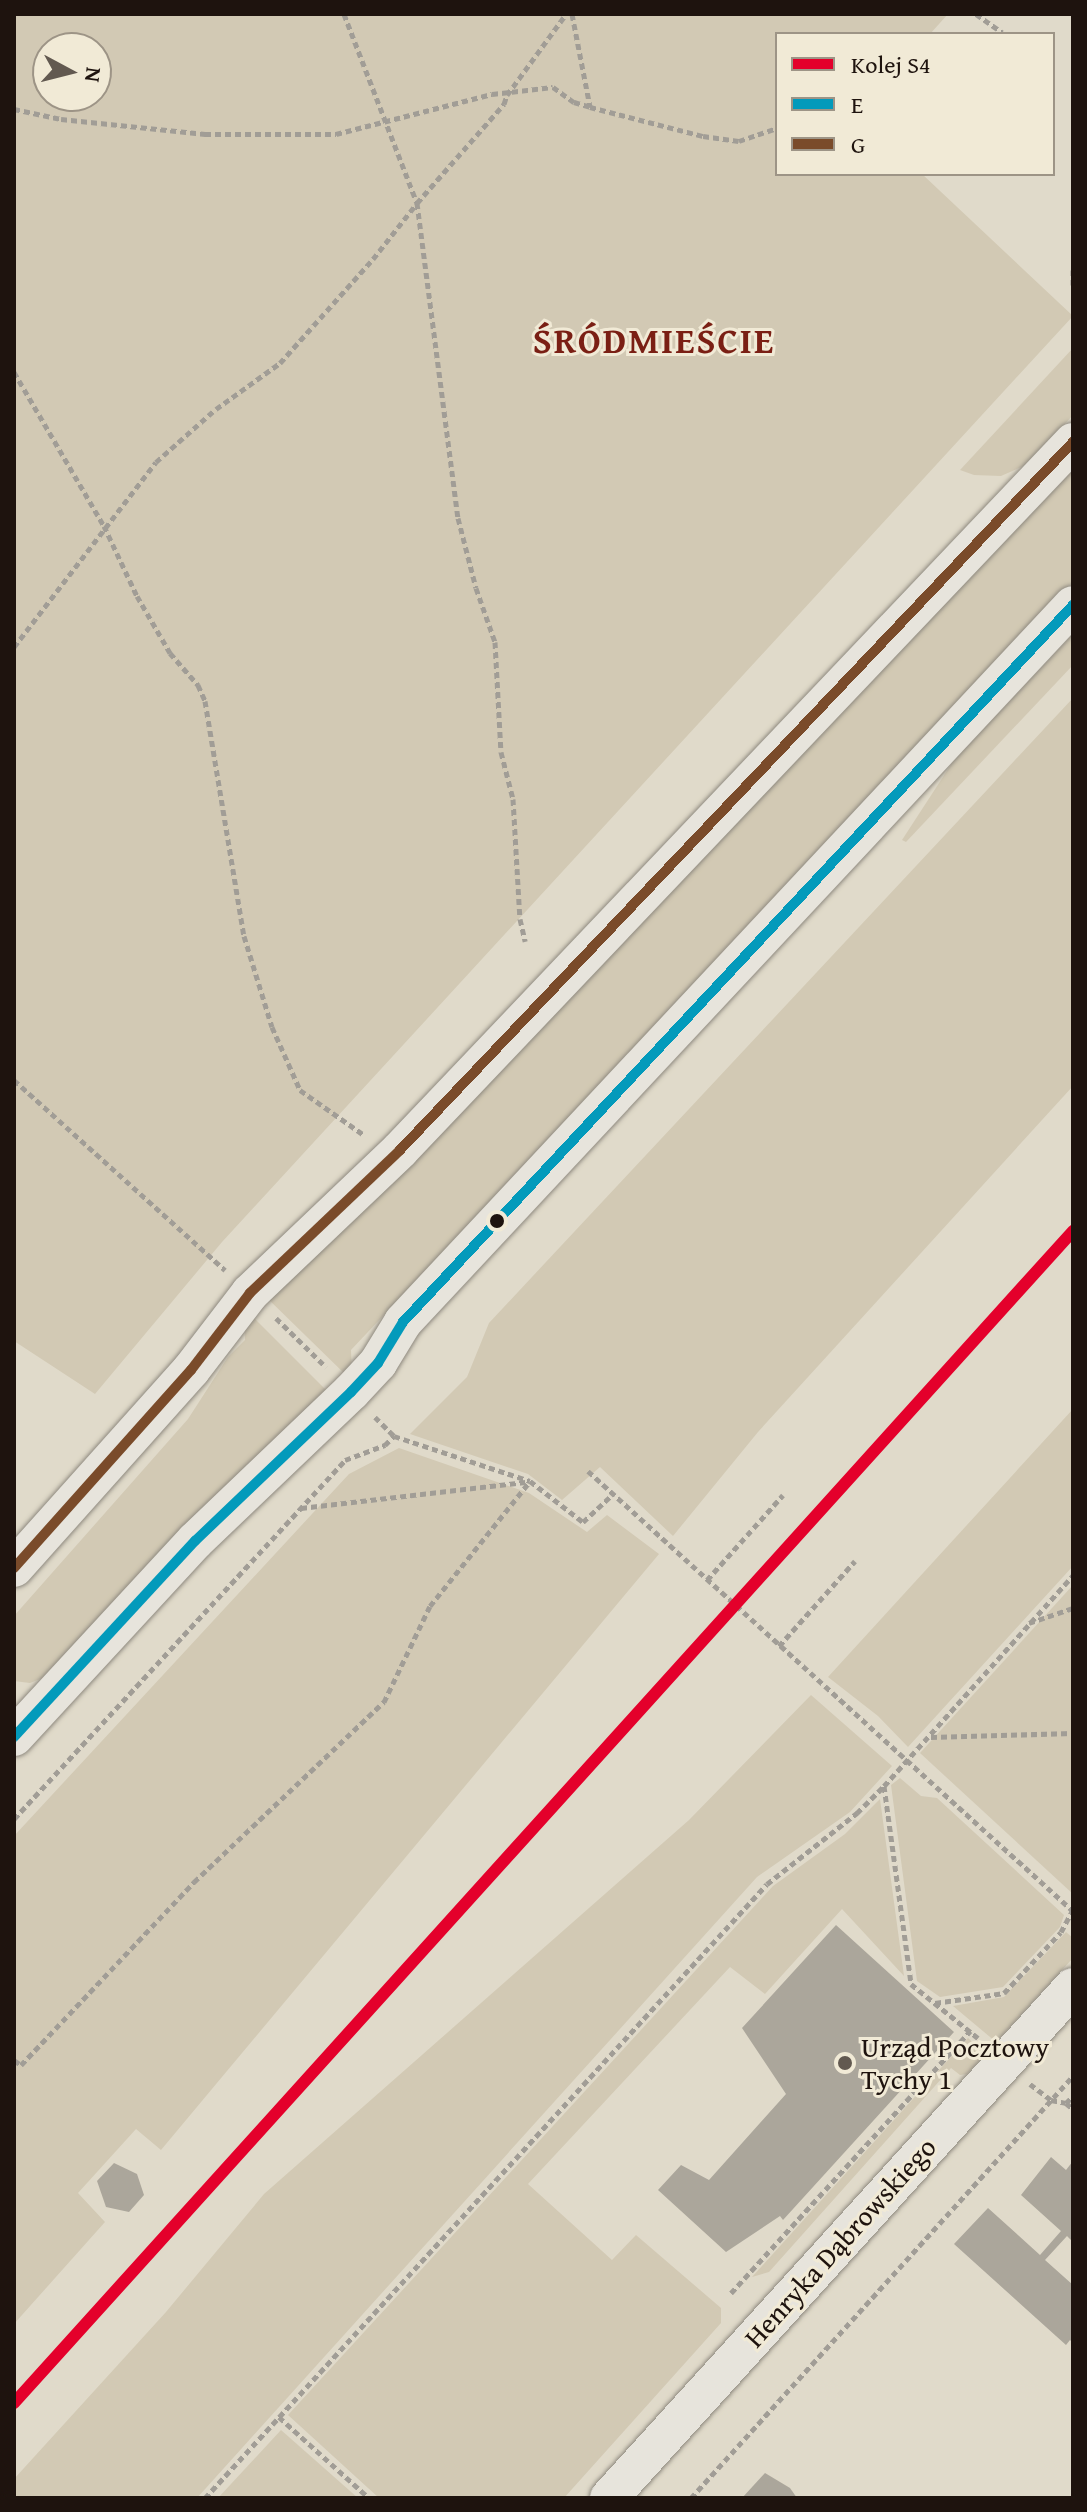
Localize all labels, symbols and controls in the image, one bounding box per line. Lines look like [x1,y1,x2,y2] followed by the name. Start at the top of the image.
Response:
[32,32,112,112] north arrow
[775,32,1055,176] legend
[851,47,930,82] text: Kolej S4
[77,65,111,84] text: N
[851,87,863,122] text: E
[851,127,865,162] text: G
[533,318,775,362] district label: ŚRÓDMIEŚCIE
[489,1213,505,1229] unlabelled marker
[861,2030,1049,2096] place label: Urząd Pocztowy Tychy 1
[836,2054,854,2072] marker: Urząd Pocztowy Tychy 1
[737,2130,943,2354] street label: Henryka Dąbrowskiego

